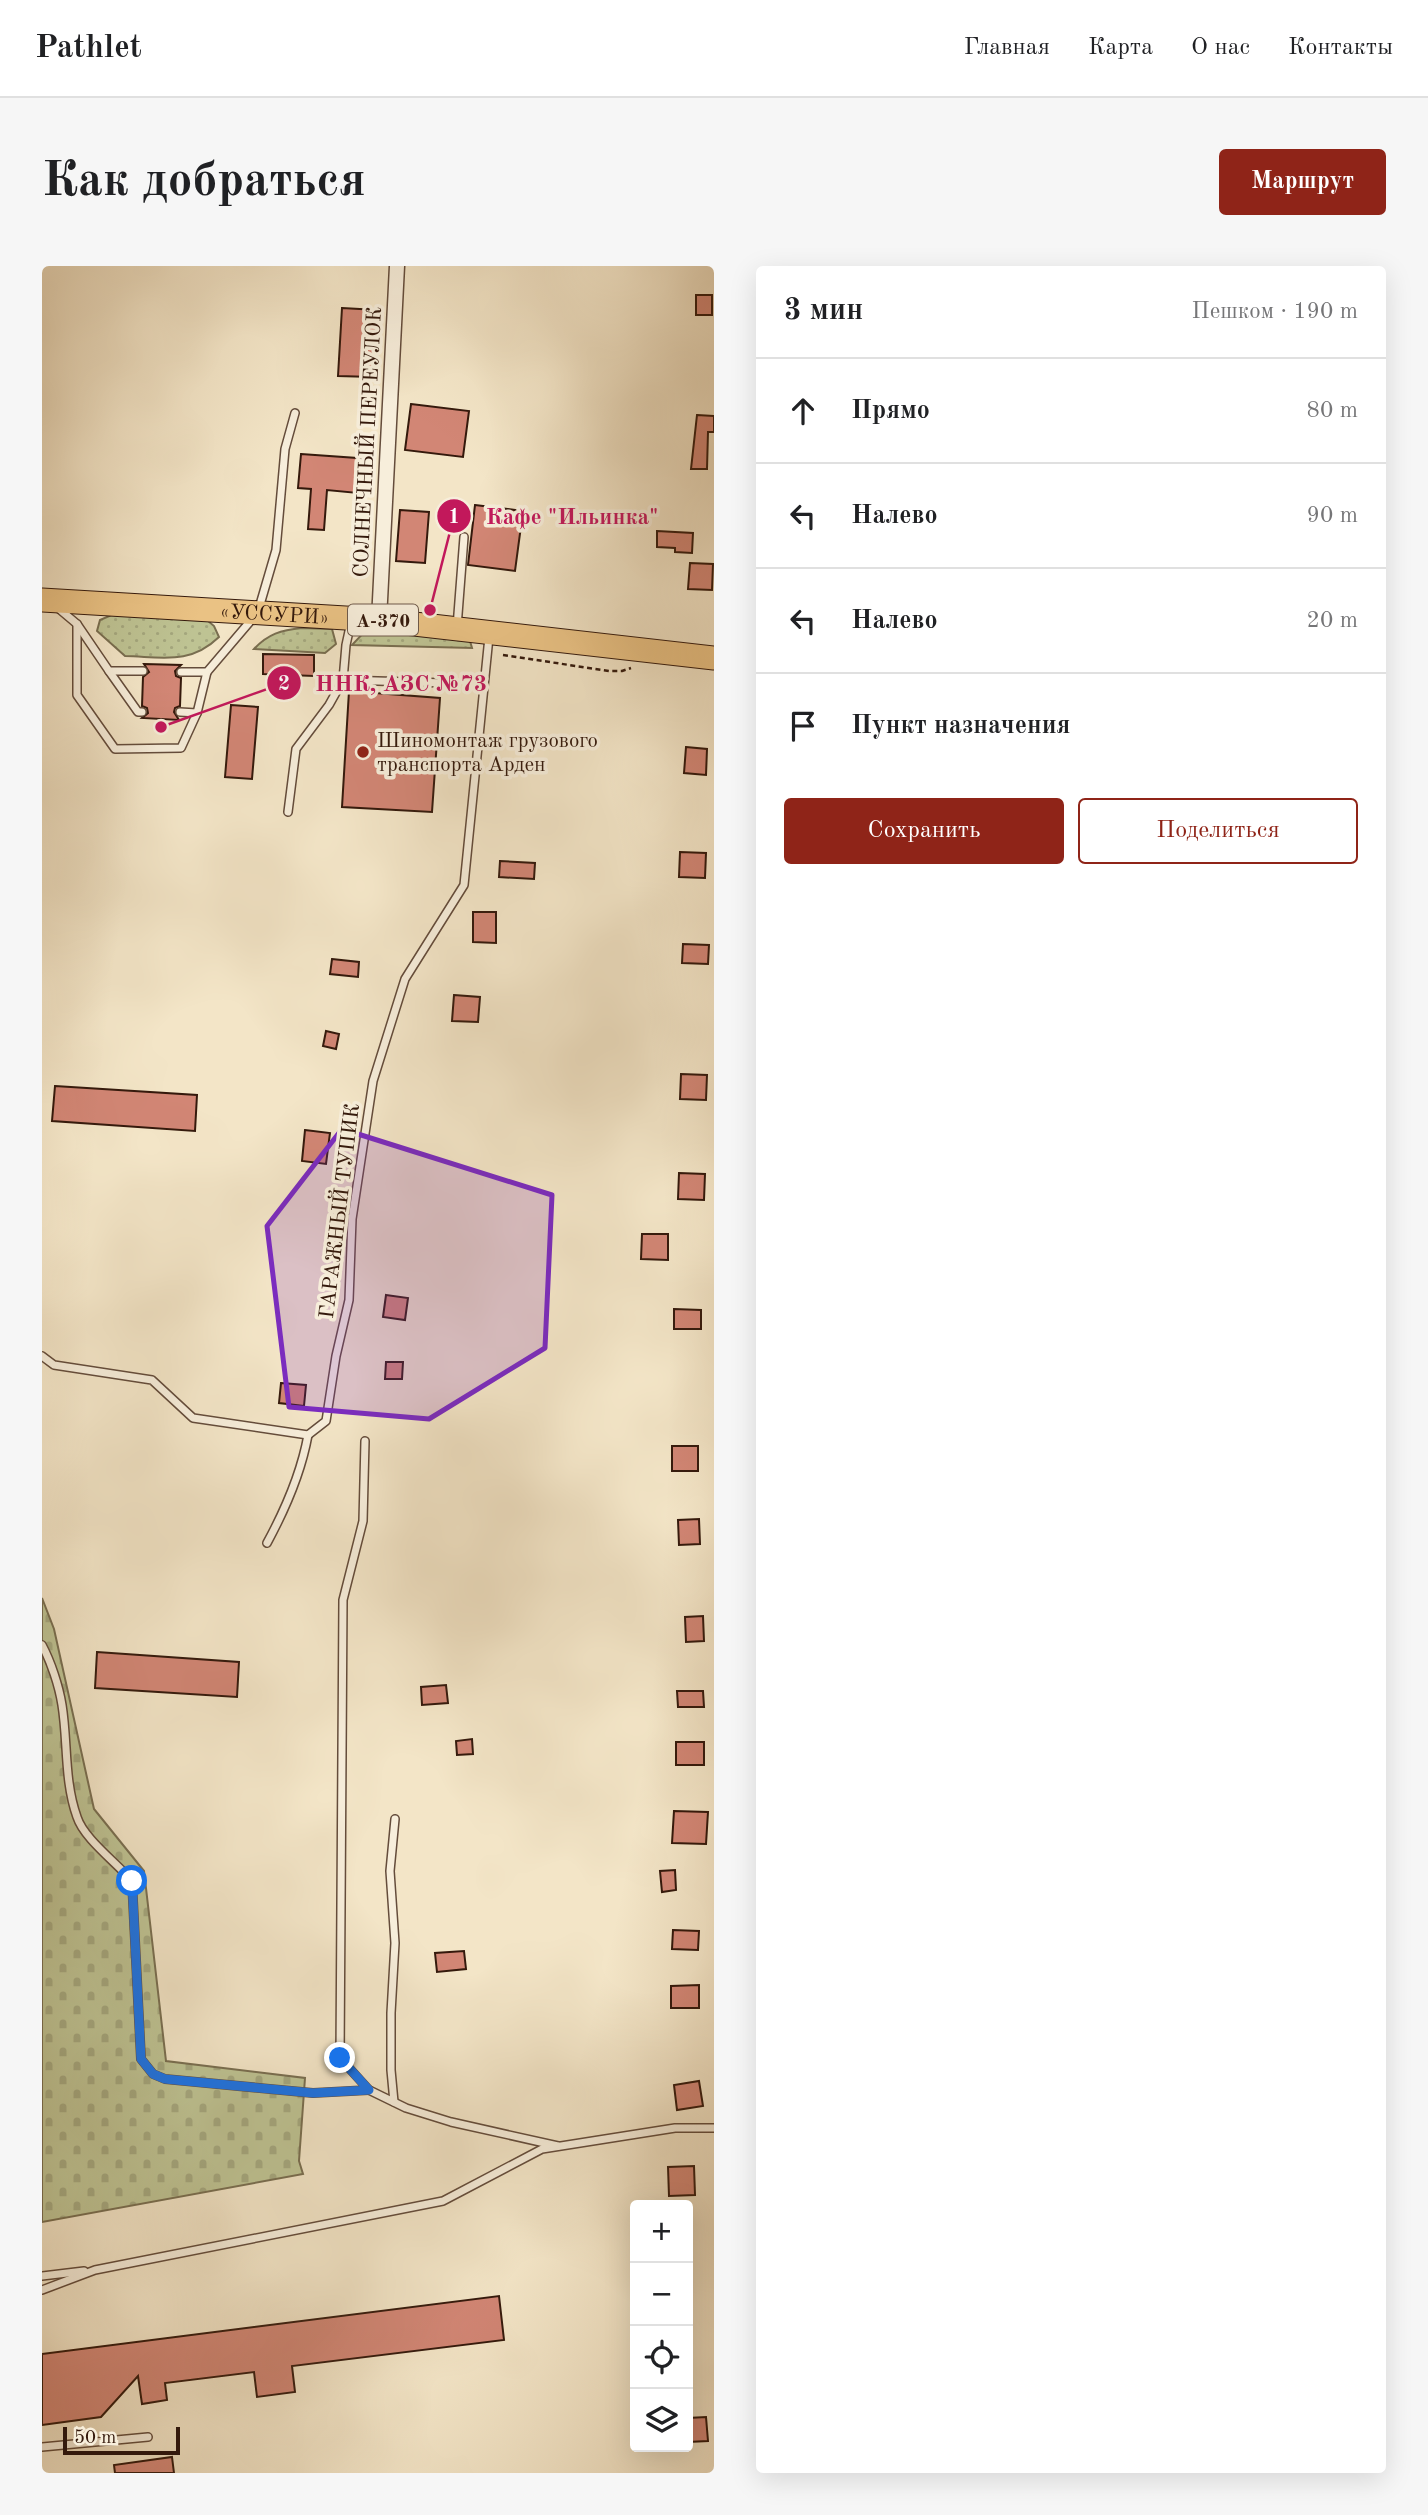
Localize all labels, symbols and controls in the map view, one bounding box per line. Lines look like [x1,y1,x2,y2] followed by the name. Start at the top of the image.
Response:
[35,32,142,65] text: Pathlet
[964,36,1050,60] text: Главная
[1088,36,1153,60] text: Карта
[1191,36,1250,60] text: О нас
[1288,36,1393,60] text: Контакты
[1219,149,1386,215] button: Маршрут
[42,158,366,207] text: Как добраться
[784,296,863,326] text: 3 мин
[1192,300,1358,323] text: Пешком · 190 m
[346,306,386,578] street label: СОЛНЕЧНЫЙ ПЕРЕУЛОК
[784,392,822,430] icon: ahead
[851,398,930,424] text: Прямо
[1307,399,1358,422] text: 80 m
[437,494,672,538] callout: Кафе "Ильинка"
[784,497,822,535] icon: left
[851,503,938,529] text: Налево
[1307,504,1358,527] text: 90 m
[486,506,658,530] text: Кафе "Ильинка"
[448,507,460,528] text: 1
[219,602,330,629] street label: «УССУРИ»
[784,602,822,640] icon: left
[348,604,418,636] road number: А-370
[851,608,938,634] text: Налево
[1307,609,1358,632] text: 20 m
[266,661,501,705] callout: ННК, АЗС №73
[315,673,487,696] text: ННК, АЗС №73
[278,674,290,695] text: 2
[784,707,822,745] icon: arrive
[851,713,1070,739] text: Пункт назначения
[377,731,598,776] place label: Шиномонтаж грузового транспорта Арден
[355,744,371,760] marker: Шиномонтаж грузового транспорта Арден
[784,798,1064,864] button: Сохранить
[1078,798,1358,864] button: Поделиться
[312,1102,364,1320] street label: ГАРАЖНЫЙ ТУПИК
[116,1865,147,1896] route start
[324,2042,355,2073] route end
[630,2200,693,2452] map controls
[630,2200,693,2263] button: +
[630,2263,693,2326] button: −
[630,2326,693,2389] button: locate
[630,2389,693,2452] button: layers
[63,2424,180,2456] scale bar
[74,2429,116,2448] text: 50 m

